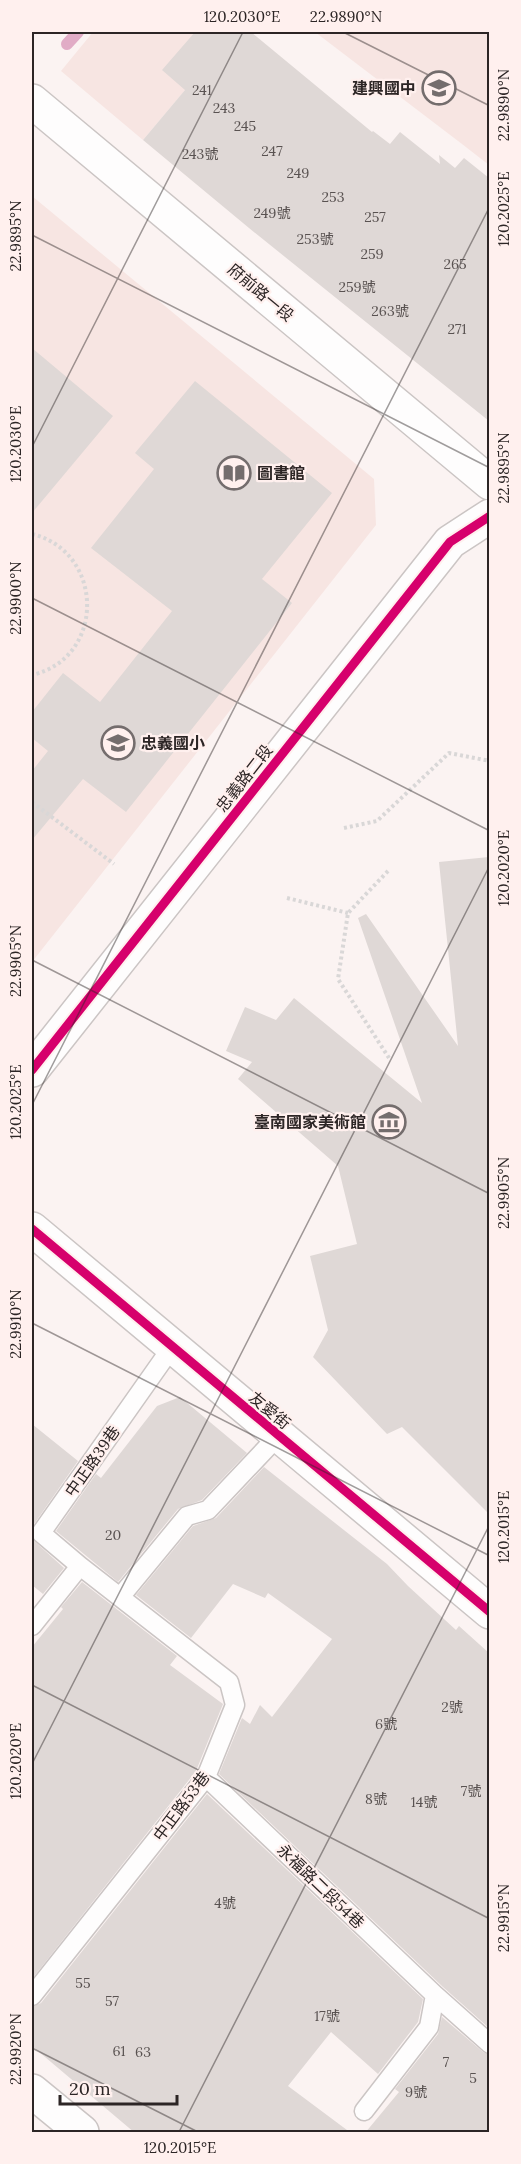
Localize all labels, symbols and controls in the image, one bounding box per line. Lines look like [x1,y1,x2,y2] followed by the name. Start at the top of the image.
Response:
[204,7,280,26] text: 120.2030°E
[310,7,382,26] text: 22.9890°N
[494,69,513,141] text: 22.9890°N
[421,70,457,106] school or university icon: 建興國中
[352,78,416,98] place label: 建興國中
[192,81,212,99] house number: 241
[213,99,235,117] house number: 243
[234,117,256,135] house number: 245
[261,142,283,160] house number: 247
[182,145,218,163] house number: 243號
[287,164,309,182] house number: 249
[494,171,513,247] text: 120.2025°E
[322,188,345,206] house number: 253
[6,200,25,272] text: 22.9895°N
[254,204,290,222] house number: 249號
[364,208,386,226] house number: 257
[297,230,333,248] house number: 253號
[360,245,384,263] house number: 259
[443,255,467,273] house number: 265
[224,259,298,325] street label: 府前路一段
[338,278,376,296] house number: 259號
[371,302,409,320] house number: 263號
[447,320,467,338] house number: 271
[6,406,25,482] text: 120.2030°E
[494,432,513,504] text: 22.9895°N
[216,455,252,491] library icon: 圖書館
[257,463,305,483] place label: 圖書館
[6,561,25,635] text: 22.9900°N
[100,725,136,761] school or university icon: 忠義國小
[141,733,205,753] place label: 忠義國小
[211,740,277,816] street label: 忠義路二段
[494,830,513,906] text: 120.2020°E
[6,925,25,997] text: 22.9905°N
[6,1064,25,1140] text: 120.2025°E
[371,1104,407,1140] museum icon: 臺南國家美術館
[254,1112,366,1132] place label: 臺南國家美術館
[494,1157,513,1229] text: 22.9905°N
[6,1289,25,1359] text: 22.9910°N
[245,1387,295,1433] street label: 友愛街
[60,1422,124,1500] street label: 中正路39巷
[494,1491,513,1563] text: 120.2015°E
[105,1526,121,1544] house number: 20
[441,1698,463,1716] house number: 2號
[375,1715,397,1733] house number: 6號
[6,1723,25,1799] text: 120.2020°E
[148,1767,214,1845] street label: 中正路53巷
[461,1782,481,1800] house number: 7號
[365,1790,387,1808] house number: 8號
[411,1793,437,1811] house number: 14號
[273,1839,369,1933] street label: 永福路二段54巷
[494,1884,513,1952] text: 22.9915°N
[214,1894,236,1912] house number: 4號
[75,1974,91,1992] house number: 55
[105,1992,120,2010] house number: 57
[314,2007,340,2025] house number: 17號
[6,2013,25,2085] text: 22.9920°N
[112,2042,126,2060] house number: 61
[135,2043,151,2061] house number: 63
[443,2053,450,2071] house number: 7
[60,2068,177,2106] scale bar
[469,2069,477,2087] house number: 5
[69,2077,111,2100] text: 20 m
[405,2083,427,2101] house number: 9號
[144,2138,216,2157] text: 120.2015°E

